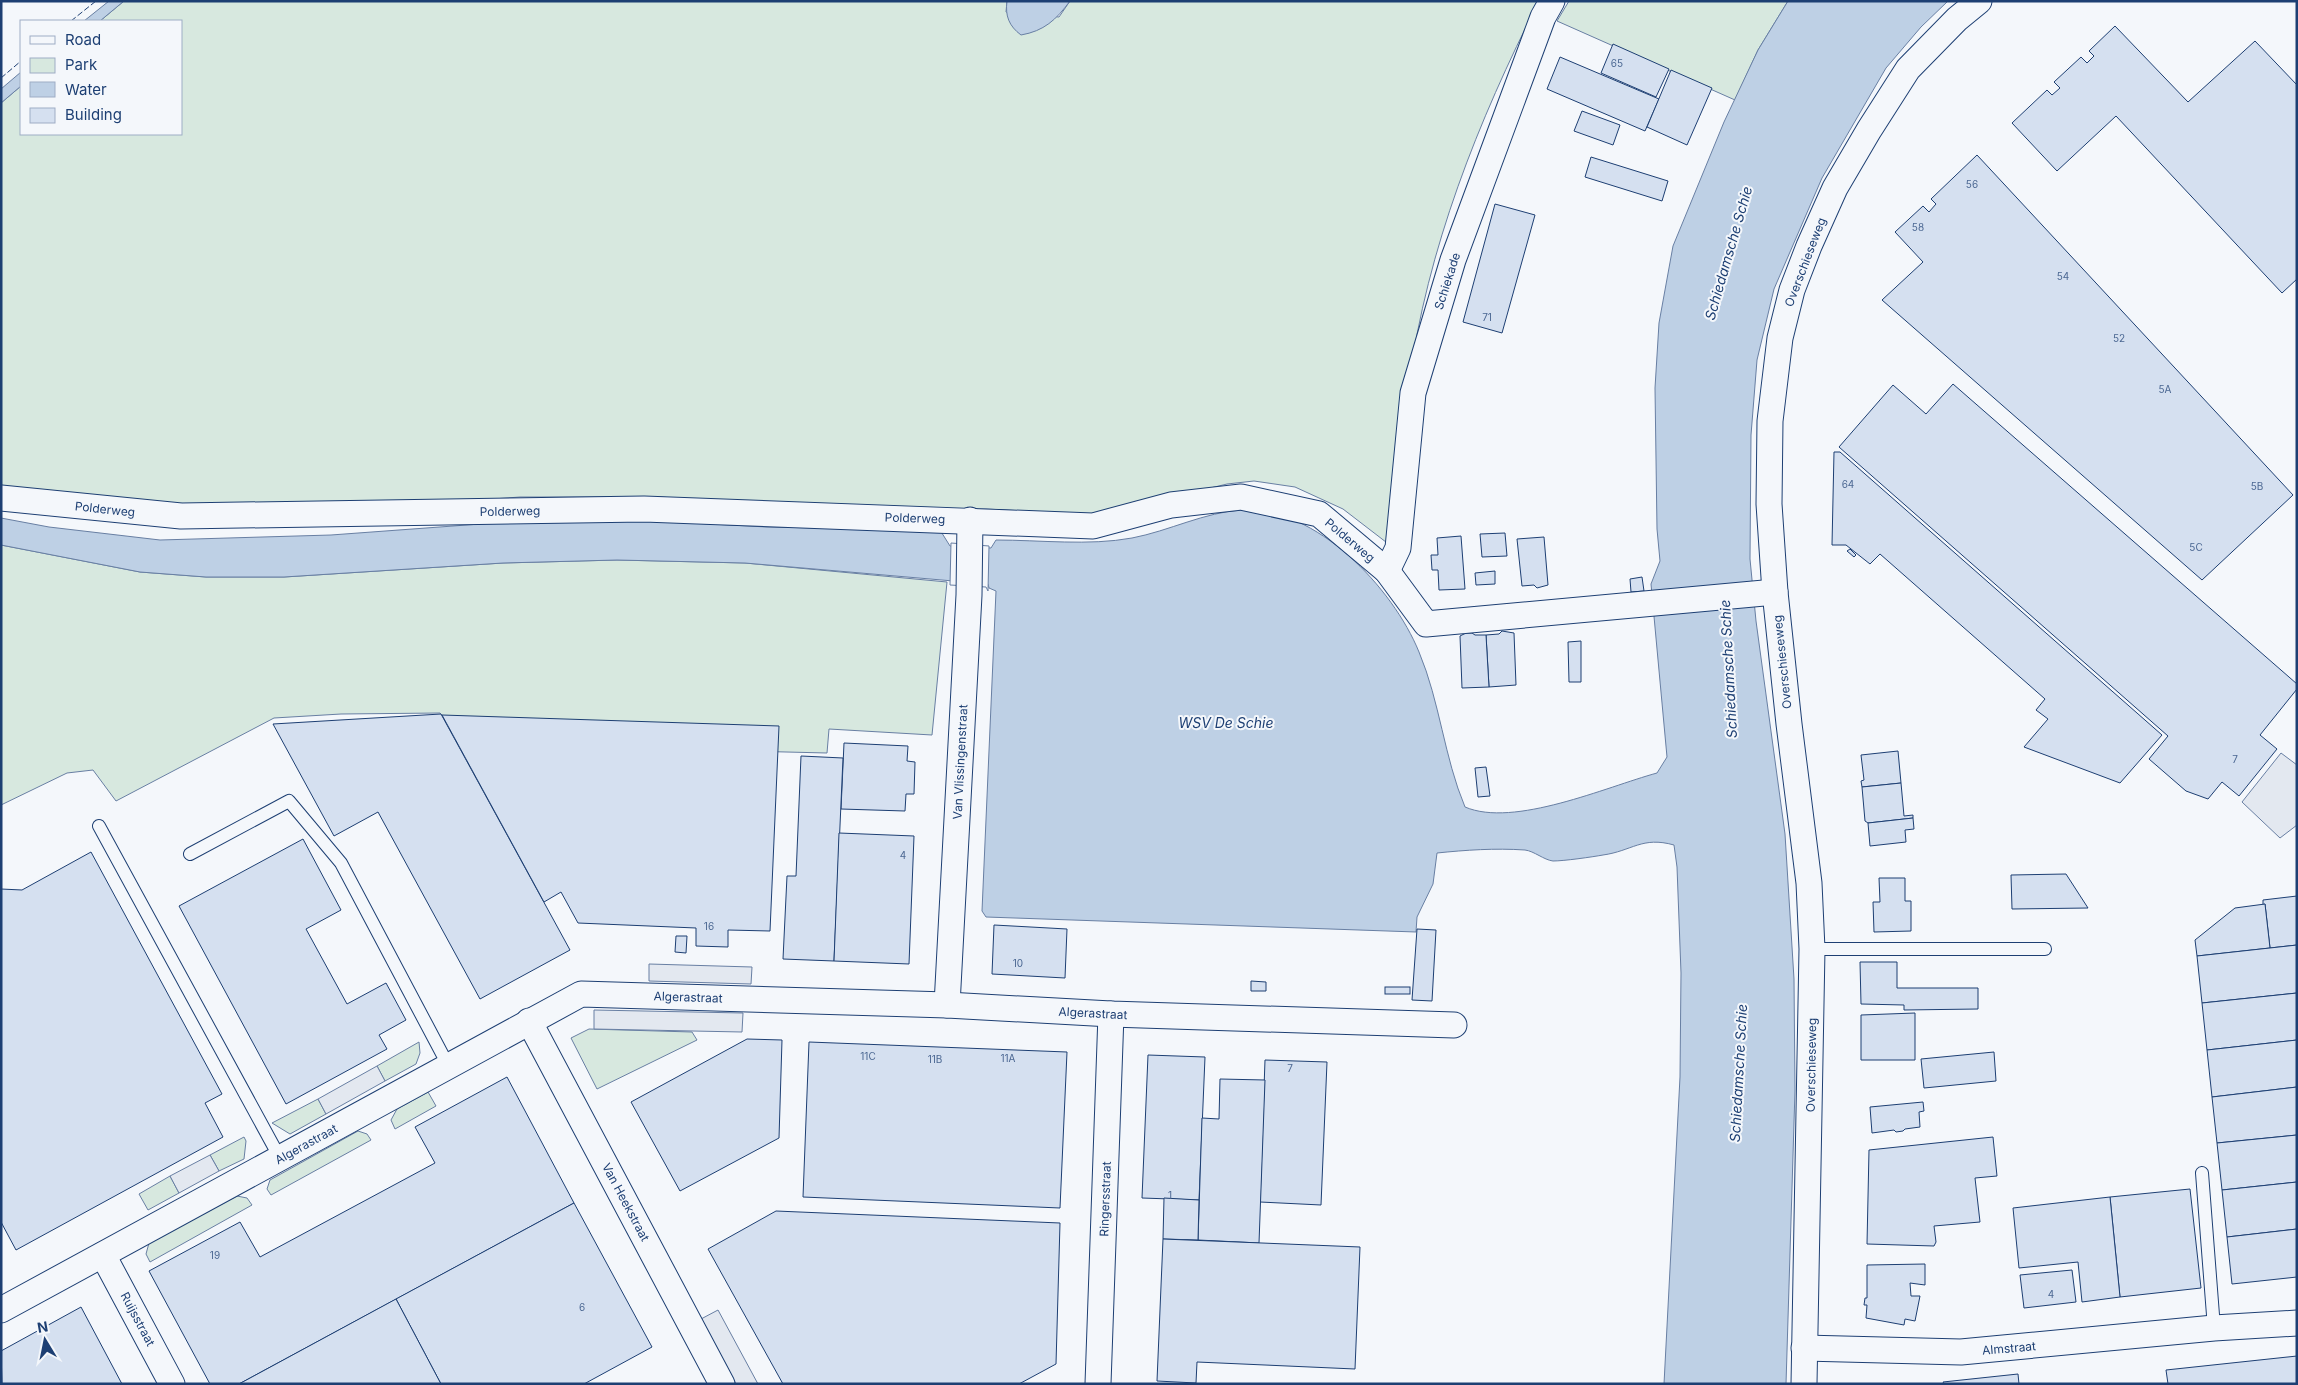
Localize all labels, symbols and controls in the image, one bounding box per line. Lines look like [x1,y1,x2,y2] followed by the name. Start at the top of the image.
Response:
[20,20,182,135] legend
[65,30,101,49] text: Road
[65,55,98,74] text: Park
[1611,57,1623,69] house number: 65
[65,80,107,99] text: Water
[65,105,122,124] text: Building
[1966,178,1978,190] house number: 56
[1701,184,1755,322] water label: Schiedamsche Schie
[1781,215,1829,309] street label: Overschieseweg
[1912,221,1924,233] house number: 58
[1431,251,1463,311] street label: Schiekade
[2057,270,2069,282] house number: 54
[1482,311,1492,323] house number: 71
[2113,332,2125,344] house number: 52
[2159,383,2172,395] house number: 5A
[1842,478,1854,490] house number: 64
[2251,480,2263,492] house number: 5B
[74,498,136,520] street label: Polderweg
[480,503,540,519] street label: Polderweg
[884,509,946,527] street label: Polderweg
[1322,515,1378,565] street label: Polderweg
[2189,541,2203,553] house number: 5C
[1716,599,1740,739] water label: Schiedamsche Schie
[1770,614,1794,710] street label: Overschieseweg
[949,704,971,820] street label: Van Vlissingenstraat
[1178,714,1274,731] water label: WSV De Schie
[2232,753,2238,765] house number: 7
[900,849,906,861] house number: 4
[704,920,714,932] house number: 16
[1013,957,1023,969] house number: 10
[653,988,723,1006] street label: Algerastraat
[1726,1003,1750,1143] water label: Schiedamsche Schie
[1058,1004,1128,1022] street label: Algerastraat
[1803,1018,1819,1112] street label: Overschieseweg
[860,1050,876,1062] house number: 11C
[1000,1052,1016,1064] house number: 11A
[928,1053,942,1065] house number: 11B
[1287,1062,1293,1074] house number: 7
[272,1121,340,1167] street label: Algerastraat
[599,1160,653,1244] street label: Van Heekstraat
[1096,1161,1114,1237] street label: Ringersstraat
[1168,1189,1172,1201] house number: 1
[210,1249,220,1261] house number: 19
[2048,1288,2054,1300] house number: 4
[117,1289,159,1349] street label: Ruijsstraat
[579,1301,585,1313] house number: 6
[20,1315,70,1365] north arrow
[36,1317,49,1336] text: N
[1982,1338,2037,1358] street label: Almstraat

